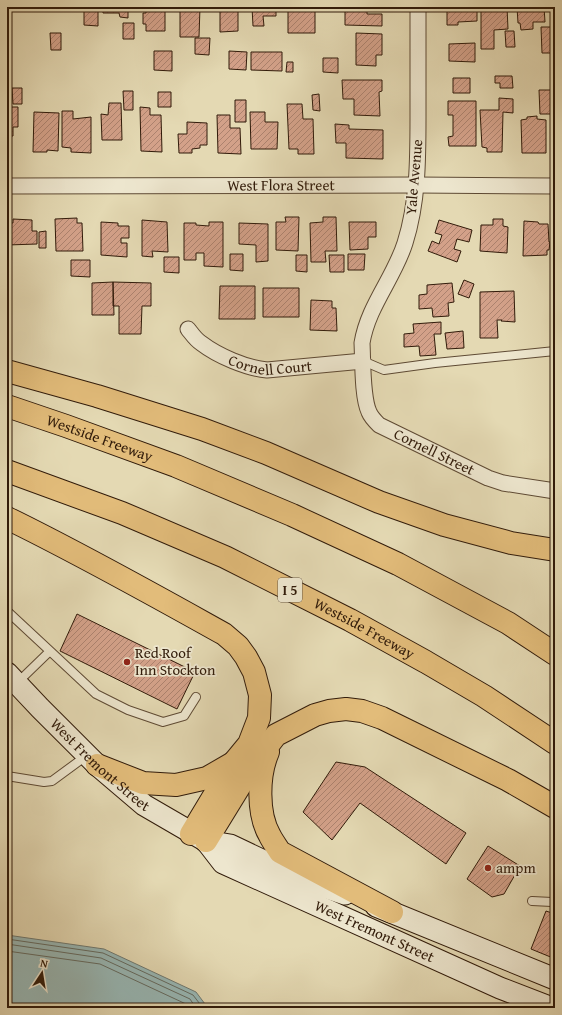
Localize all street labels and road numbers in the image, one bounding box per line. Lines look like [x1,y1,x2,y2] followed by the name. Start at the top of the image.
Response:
[400,138,427,216] street label: Yale Avenue
[227,174,335,195] street label: West Flora Street
[225,349,314,380] street label: Cornell Court
[44,409,156,467] street label: Westside Freeway
[391,423,479,480] street label: Cornell Street
[278,578,302,602] road number: I 5
[311,593,419,664] street label: Westside Freeway
[46,713,155,817] street label: West Fremont Street
[312,895,438,967] street label: West Fremont Street

